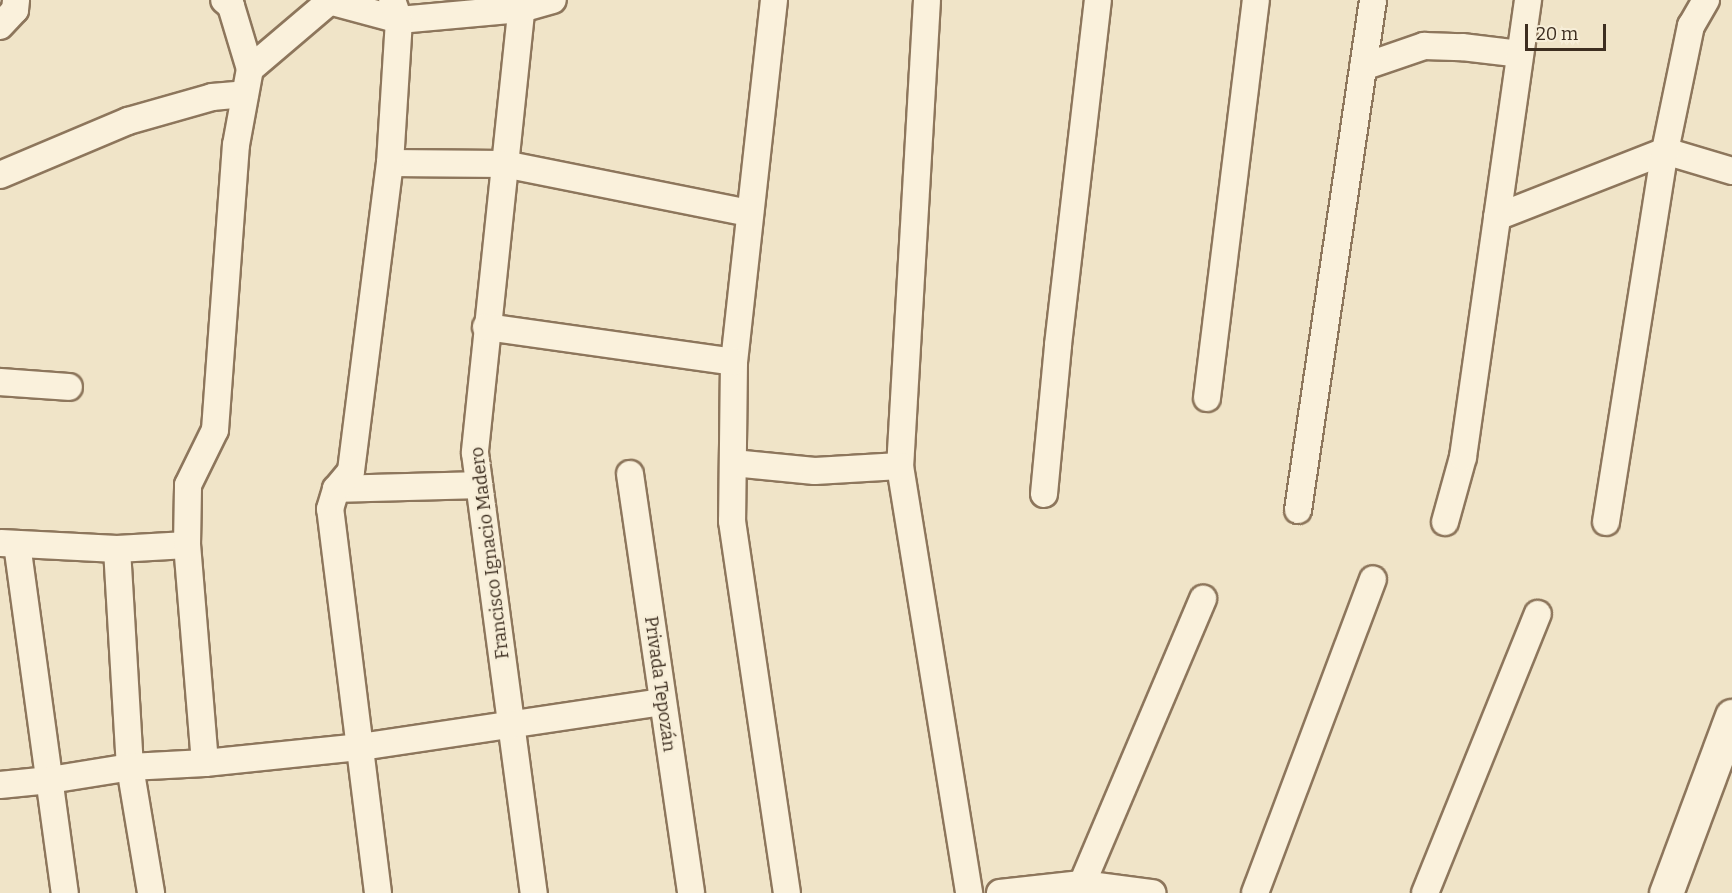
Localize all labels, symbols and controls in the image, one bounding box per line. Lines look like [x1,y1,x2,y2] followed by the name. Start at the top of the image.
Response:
[1528,12,1609,50] scale bar
[1536,23,1578,45] text: 20 m
[466,446,514,660] street label: Francisco Ignacio Madero
[640,615,680,753] street label: Privada Tepozán

